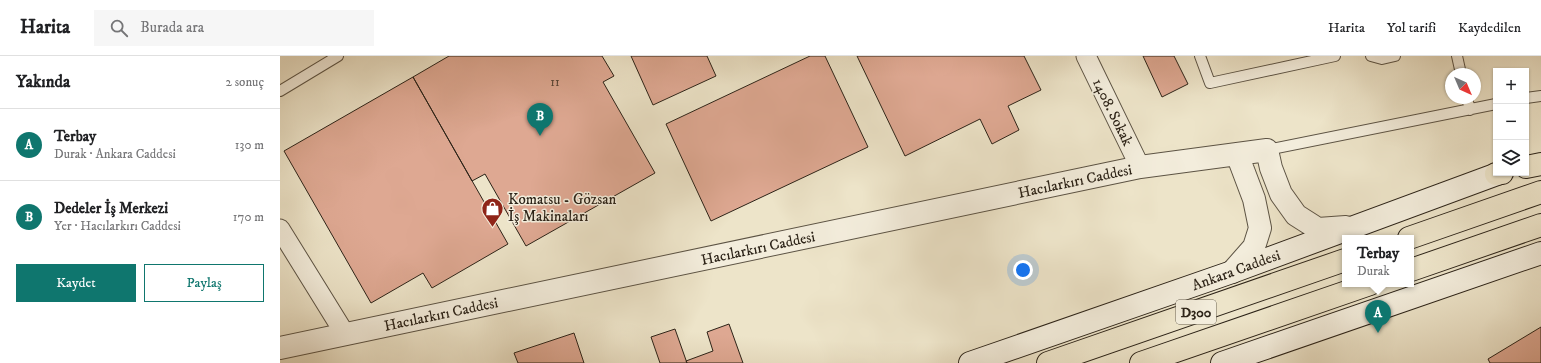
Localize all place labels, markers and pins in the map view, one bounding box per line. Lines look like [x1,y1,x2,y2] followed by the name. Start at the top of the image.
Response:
[527,103,553,136] pin: B
[508,190,617,226] place label: Komatsu - Gözsan İş Makinaları
[479,195,505,228] shop icon: Komatsu - Gözsan İş Makinaları
[1365,300,1391,333] pin: A

